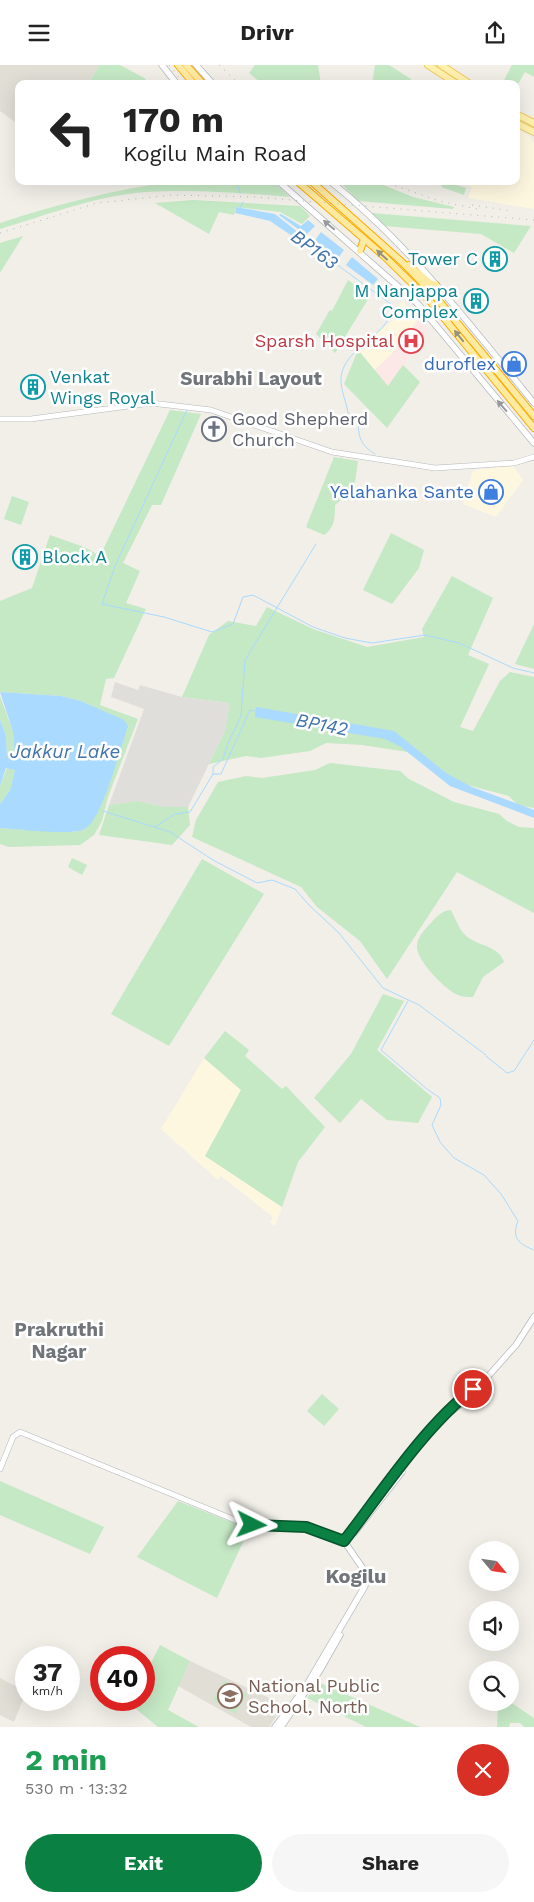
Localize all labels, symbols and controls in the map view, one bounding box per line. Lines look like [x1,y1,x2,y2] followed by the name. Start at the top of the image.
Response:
[25,19,53,47] icon: menu
[481,19,509,47] icon: share
[240,20,294,45] text: Drivr
[123,99,224,141] text: 170 m
[40,100,105,165] icon: left
[123,141,307,166] text: Kogilu Main Road
[323,220,335,231] one-way arrow
[287,225,343,274] water label: BP163
[482,246,508,272] building icon: Tower C
[408,248,478,269] place label: Tower C
[377,249,389,261] one-way arrow
[354,280,458,322] place label: M Nanjappa Complex
[463,288,489,314] building icon: M Nanjappa Complex
[398,328,424,354] hospital icon: Sparsh Hospital
[255,330,394,351] place label: Sparsh Hospital
[453,330,464,343] one-way arrow
[501,351,527,377] shop icon: duroflex
[424,353,496,374] place label: duroflex
[50,366,156,408] place label: Venkat Wings Royal
[180,367,322,390] district label: Surabhi Layout
[20,374,46,400] building icon: Venkat Wings Royal
[496,401,508,413] one-way arrow
[232,408,368,450] place label: Good Shepherd Church
[201,416,227,442] church icon: Good Shepherd Church
[478,479,504,505] shop icon: Yelahanka Sante
[330,481,474,502] place label: Yelahanka Sante
[12,544,38,570] building icon: Block A
[42,546,107,567] place label: Block A
[294,708,350,741] water label: BP142
[10,740,120,763] water label: Jakkur Lake
[14,1318,104,1363] district label: Prakruthi Nagar
[452,1368,494,1410] pin
[459,1375,487,1403] icon: arrive
[225,1498,277,1550] position arrow
[469,1541,519,1591] north arrow
[469,1541,519,1711] map controls
[326,1564,386,1588] district label: Kogilu
[469,1601,519,1651] button: sound
[90,1646,155,1711] speed limit sign: 40
[33,1658,62,1687] text: 37
[469,1661,519,1711] button: search
[248,1675,380,1717] place label: National Public School, North
[217,1683,243,1709] school or university icon: National Public School, North
[32,1684,63,1698] text: km/h
[25,1742,107,1777] text: 2 min
[457,1744,509,1796] button: close
[25,1779,127,1798] text: 530 m · 13:32
[25,1834,262,1892] button: Exit
[272,1834,509,1892] button: Share

